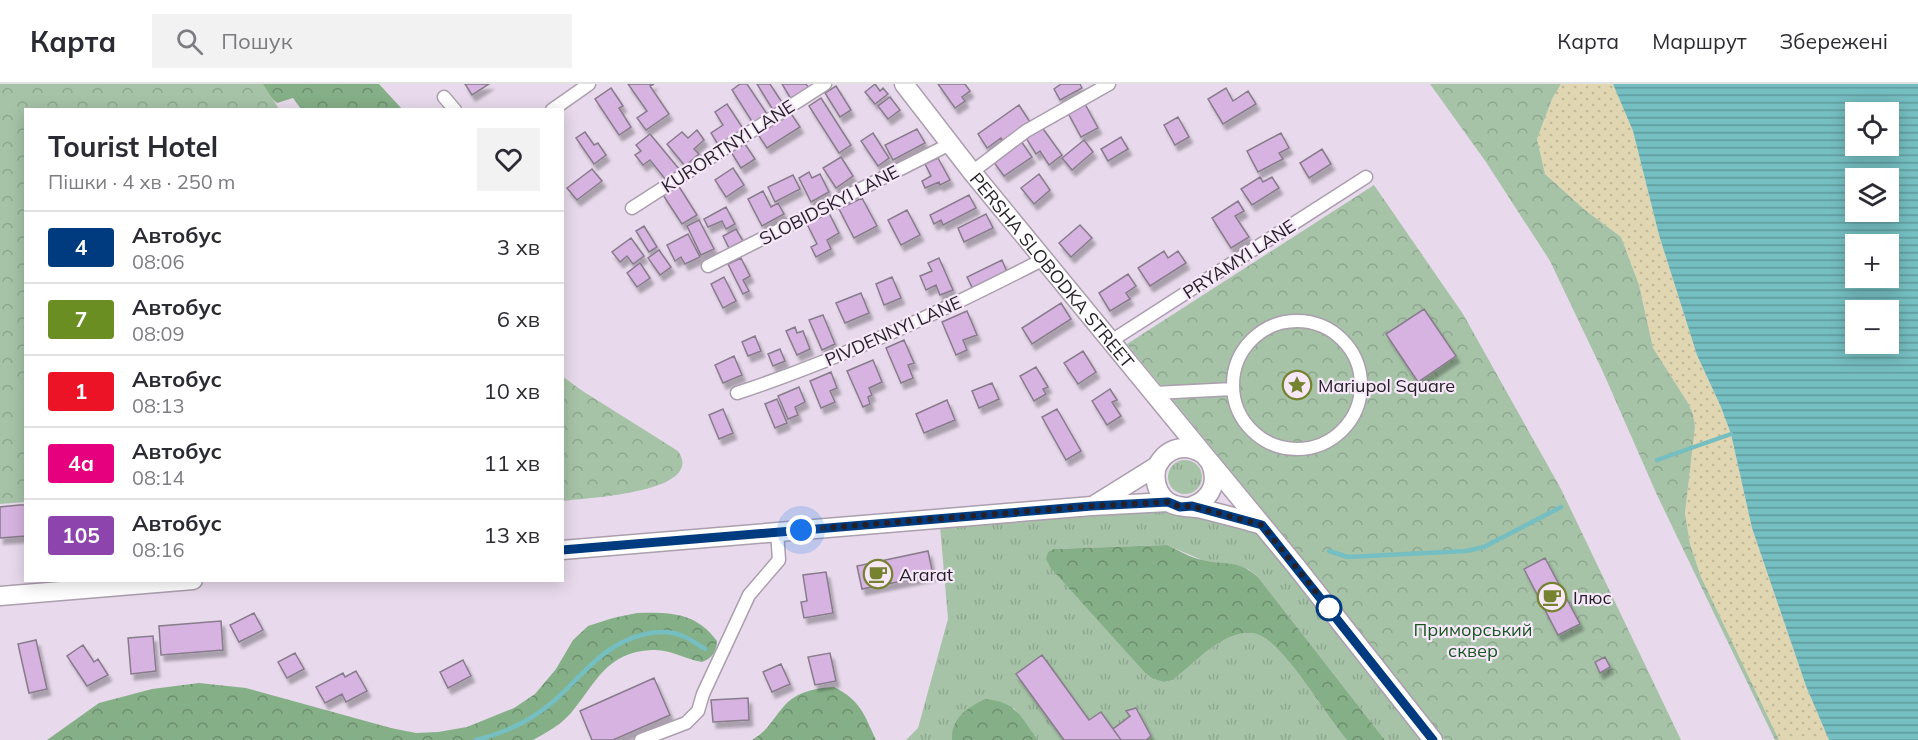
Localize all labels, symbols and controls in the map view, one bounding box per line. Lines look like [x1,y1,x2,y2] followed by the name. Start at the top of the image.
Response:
[152,14,572,68] search box
[30,24,116,59] text: Карта
[173,25,206,58] icon: search
[221,27,292,55] text: Пошук
[1557,28,1619,54] text: Карта
[1652,28,1747,54] text: Маршрут
[1780,28,1888,54] text: Збережені
[657,94,799,198] street label: KURORTNYI LANE
[1845,102,1899,354] map controls
[1845,102,1899,156] button: locate
[477,128,540,191] button: heart
[48,129,218,164] text: Tourist Hotel
[755,160,903,250] street label: SLOBIDSKYI LANE
[965,167,1140,373] street label: PERSHA SLOBODKA STREET
[1845,168,1899,222] button: layers
[48,169,235,194] text: Пішки · 4 хв · 250 m
[1178,214,1300,304] street label: PRYAMYI LANE
[132,221,222,249] text: Автобус
[497,233,540,261] text: 3 хв
[75,234,87,260] text: 4
[1845,234,1899,288] button: +
[132,249,185,274] text: 08:06
[821,291,965,371] street label: PIVDENNYI LANE
[132,293,222,321] text: Автобус
[1845,300,1899,354] button: −
[497,305,540,333] text: 6 хв
[75,306,87,332] text: 7
[132,321,185,346] text: 08:09
[132,365,222,393] text: Автобус
[1281,369,1313,401] place icon: Mariupol Square
[1318,374,1455,397] place label: Mariupol Square
[484,377,540,405] text: 10 хв
[75,378,87,404] text: 1
[132,393,185,418] text: 08:13
[132,437,222,465] text: Автобус
[484,449,540,477] text: 11 хв
[68,450,94,476] text: 4а
[132,465,185,490] text: 08:14
[132,509,222,537] text: Автобус
[786,515,816,545] your location
[484,521,540,549] text: 13 хв
[62,522,100,548] text: 105
[132,537,185,562] text: 08:16
[862,558,894,590] cafe icon: Ararat
[899,563,953,586] place label: Ararat
[1536,581,1568,613] cafe icon: Ілюс
[1573,586,1611,609] place label: Ілюс
[1316,595,1342,621] unlabelled marker
[1413,618,1533,662] park label: Приморський сквер

